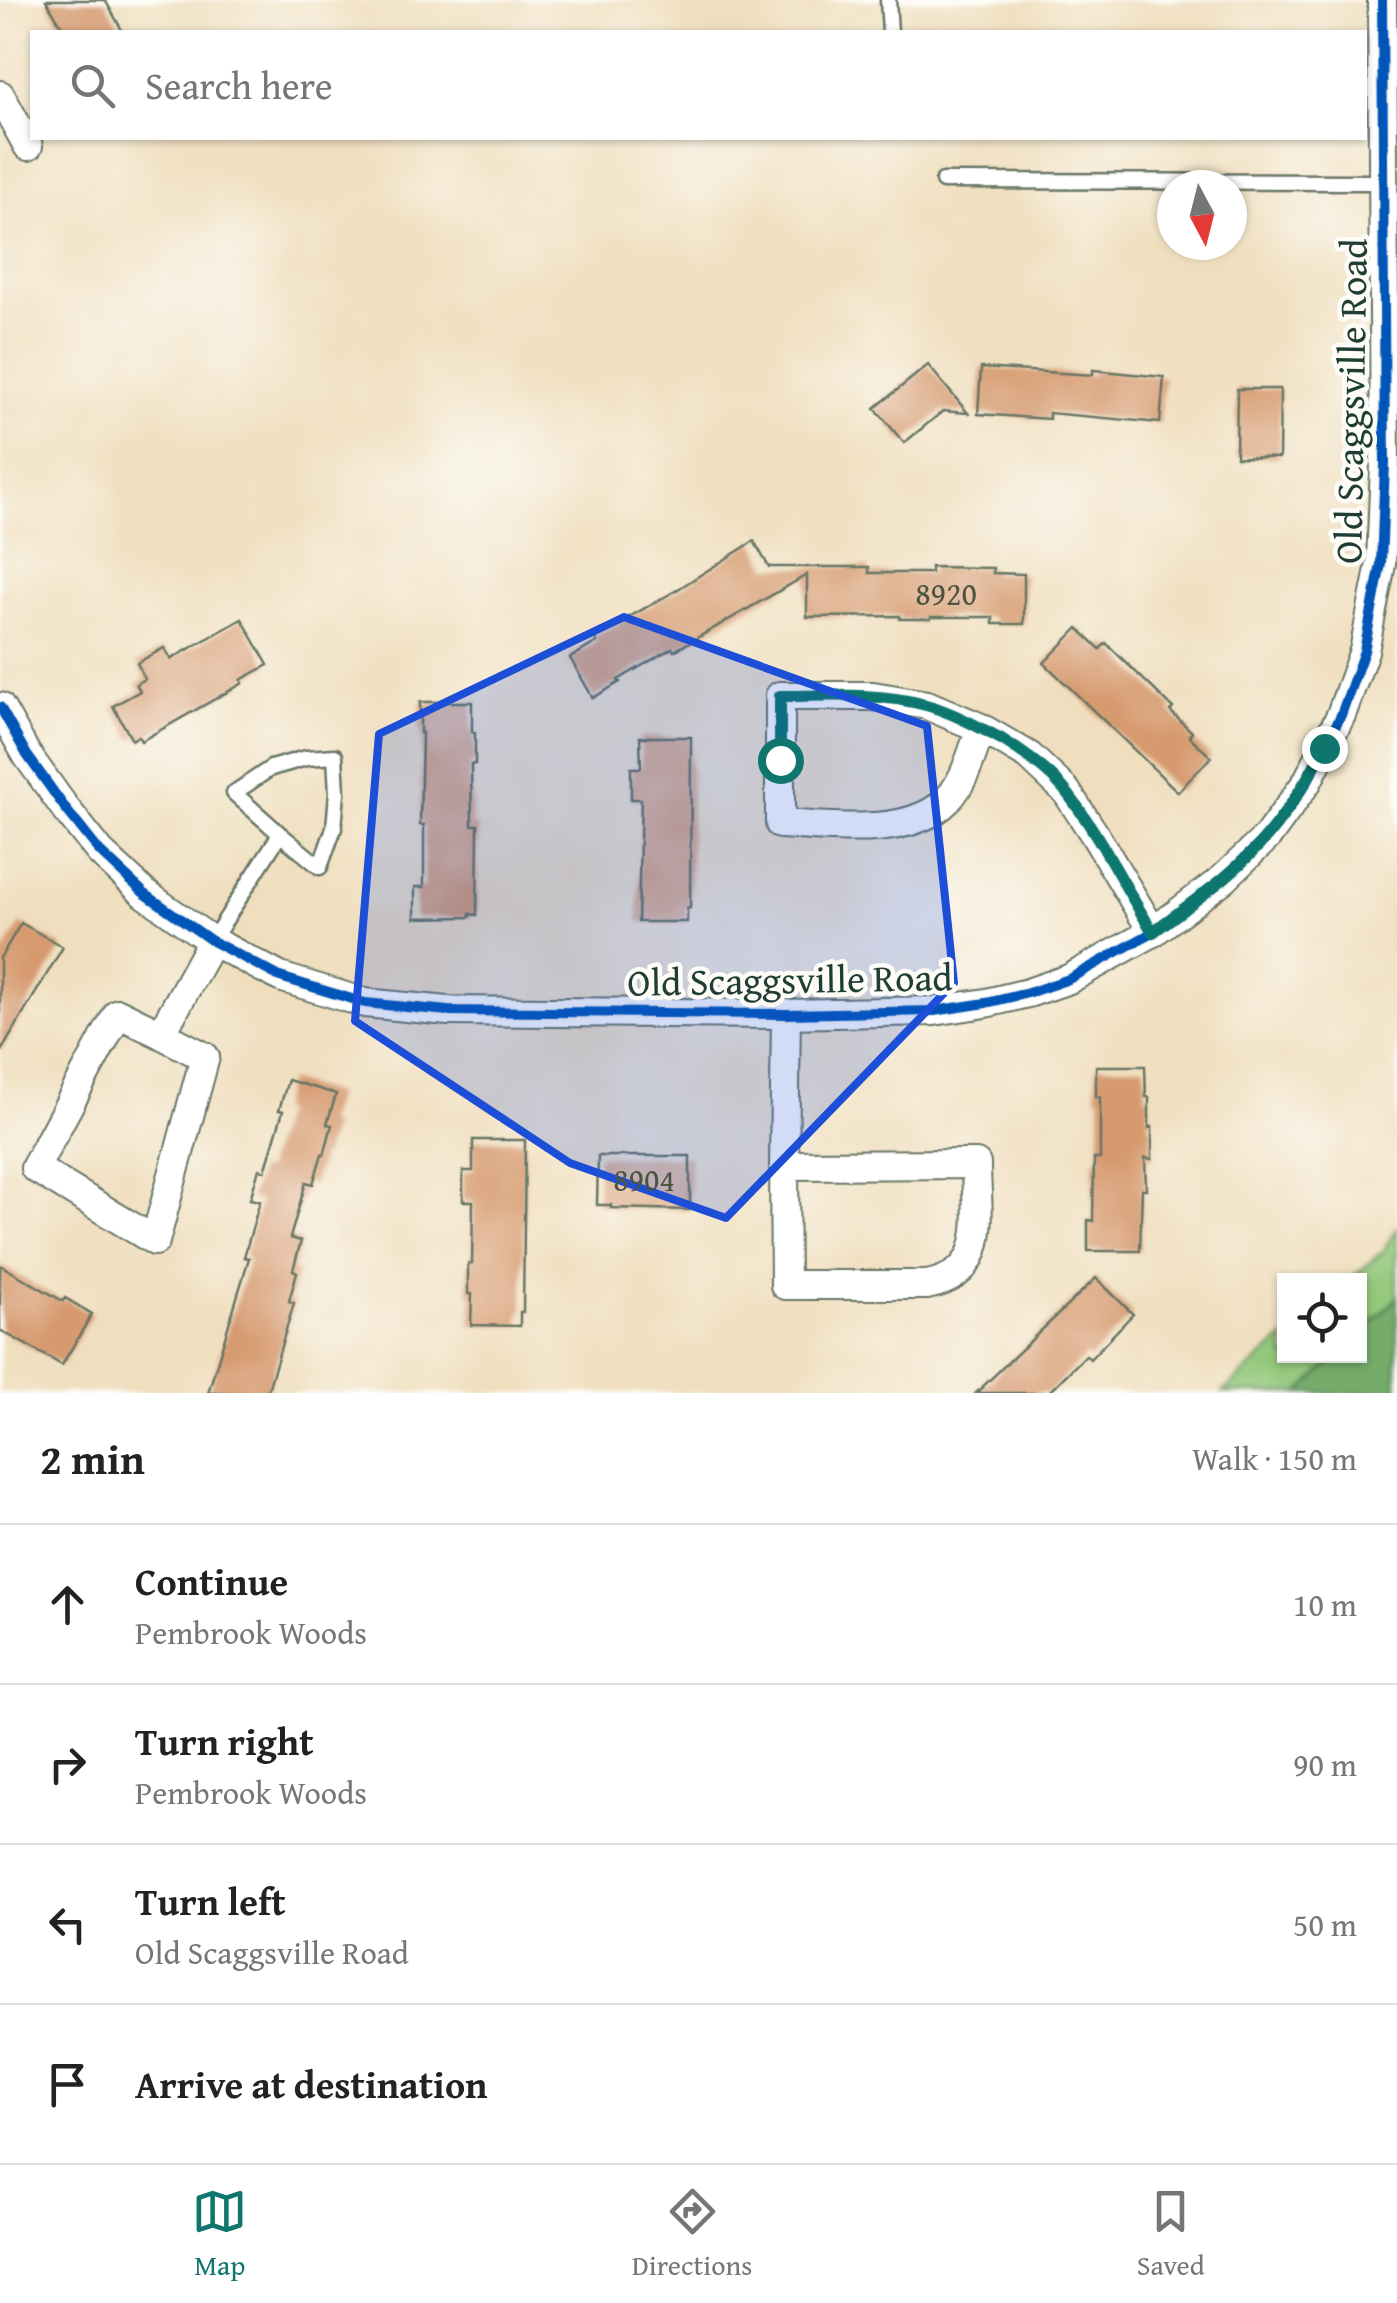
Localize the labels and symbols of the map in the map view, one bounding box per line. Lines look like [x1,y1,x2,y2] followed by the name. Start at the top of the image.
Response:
[1157,170,1247,260] north arrow
[1319,237,1381,564] street label: Old Scaggsville Road
[915,570,977,617] house number: 8920
[1302,726,1348,772] route end
[758,738,804,784] route start
[627,948,954,1010] street label: Old Scaggsville Road
[613,1156,675,1203] house number: 8904

